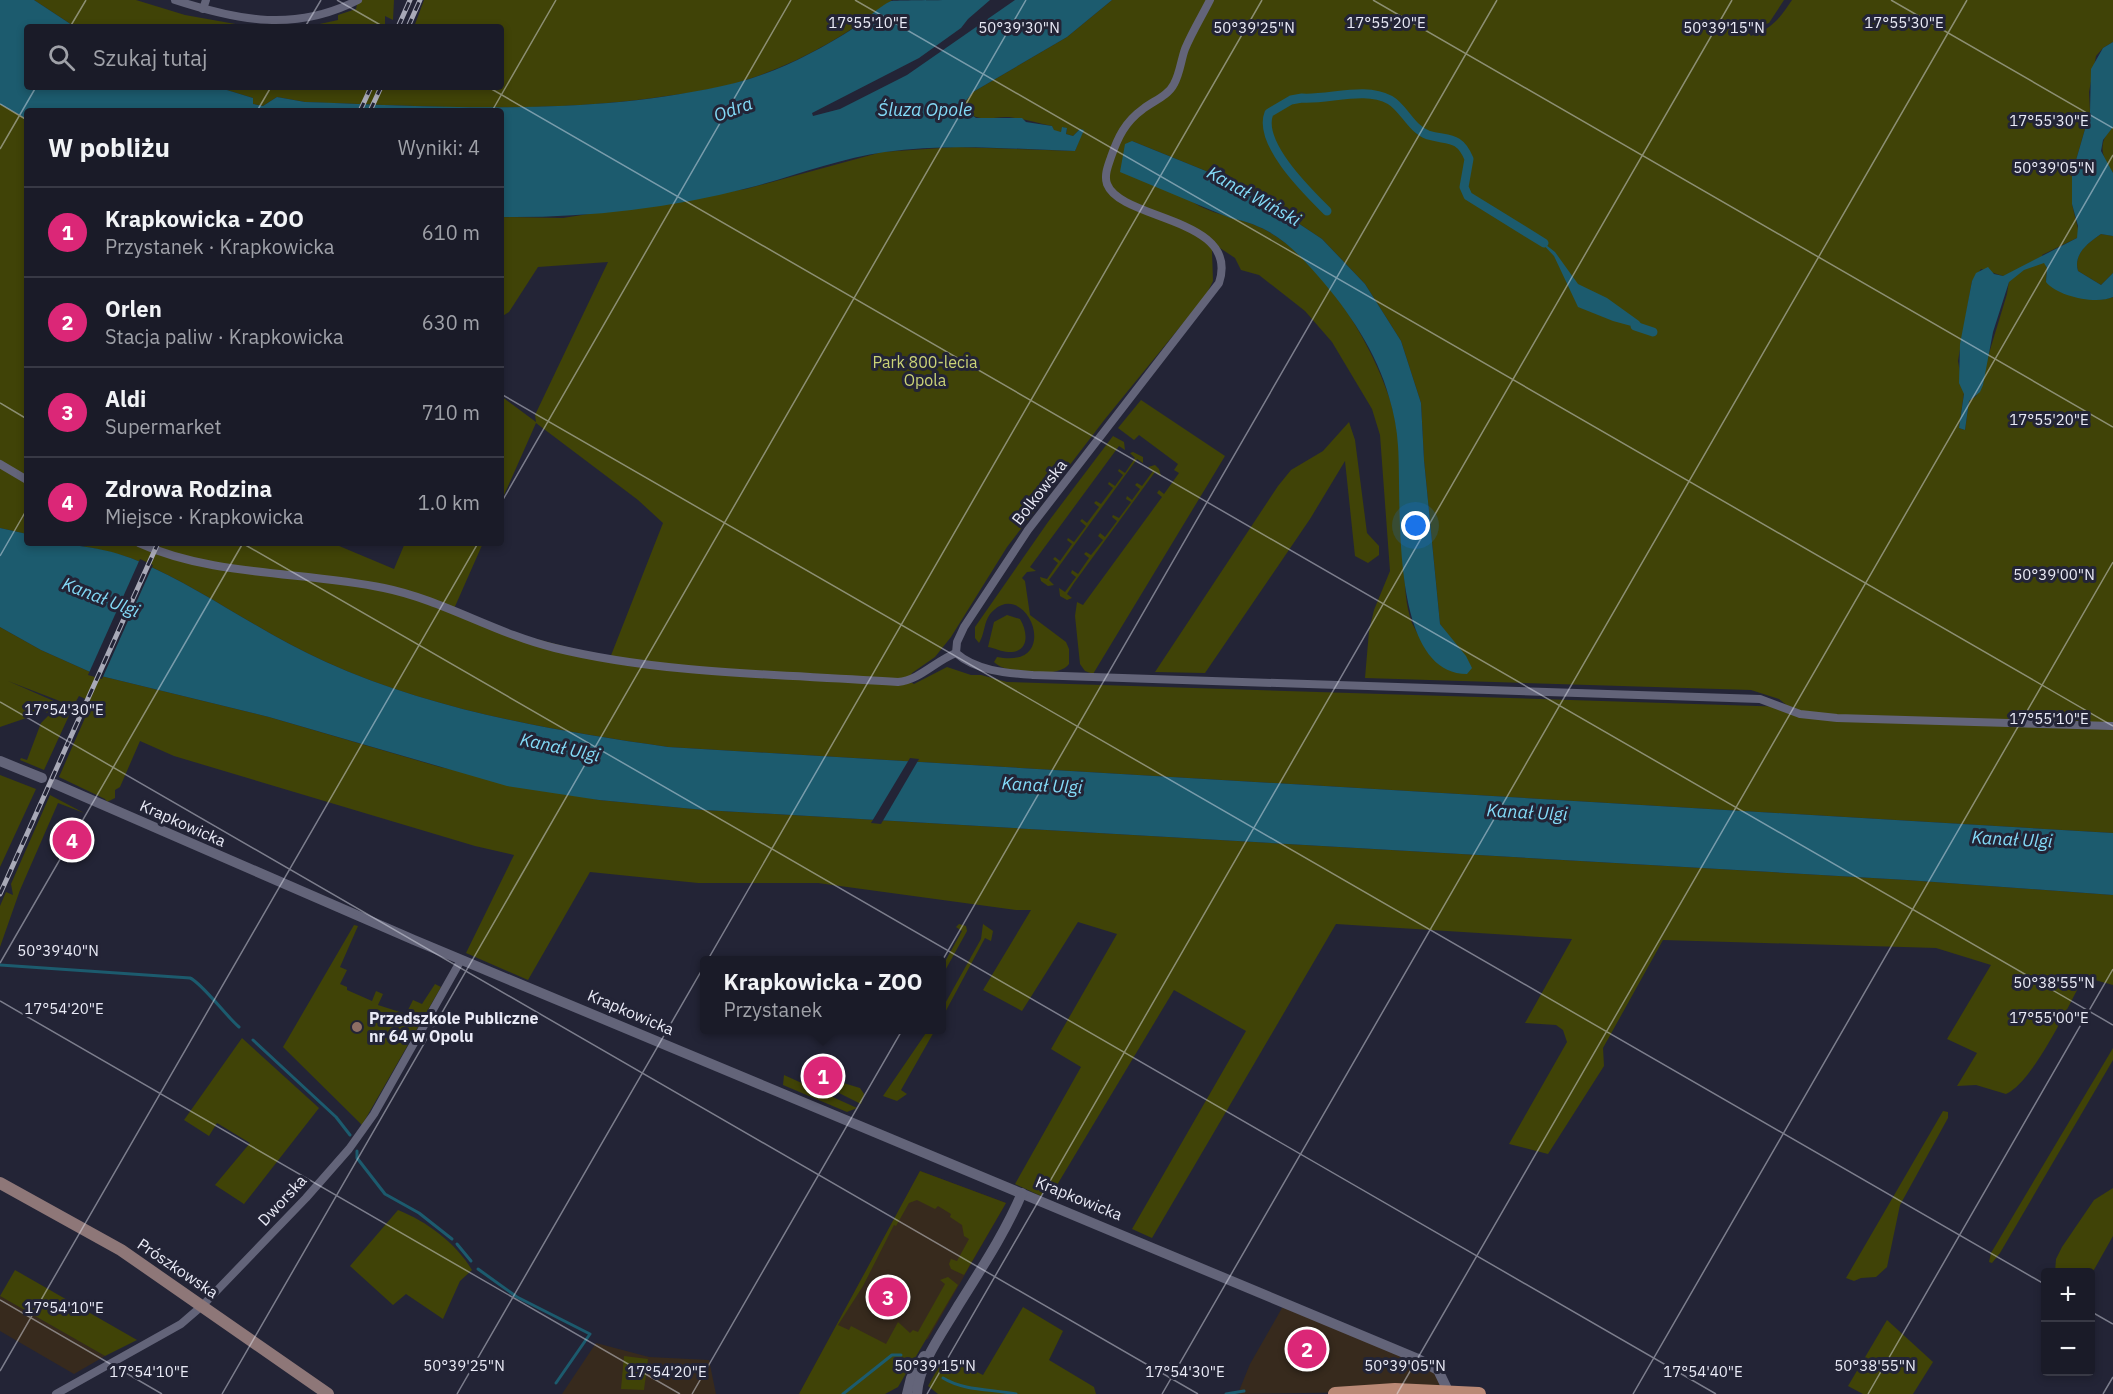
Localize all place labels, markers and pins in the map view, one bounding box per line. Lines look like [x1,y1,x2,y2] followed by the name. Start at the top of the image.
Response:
[52,818,92,862] pin: 4
[369,1008,539,1046] place label: Przedszkole Publiczne nr 64 w Opolu
[350,1020,364,1034] marker: Przedszkole Publiczne nr 64 w Opolu
[804,1054,842,1098] pin: 1
[868,1274,908,1320] pin: 3
[1288,1326,1326,1372] pin: 2

